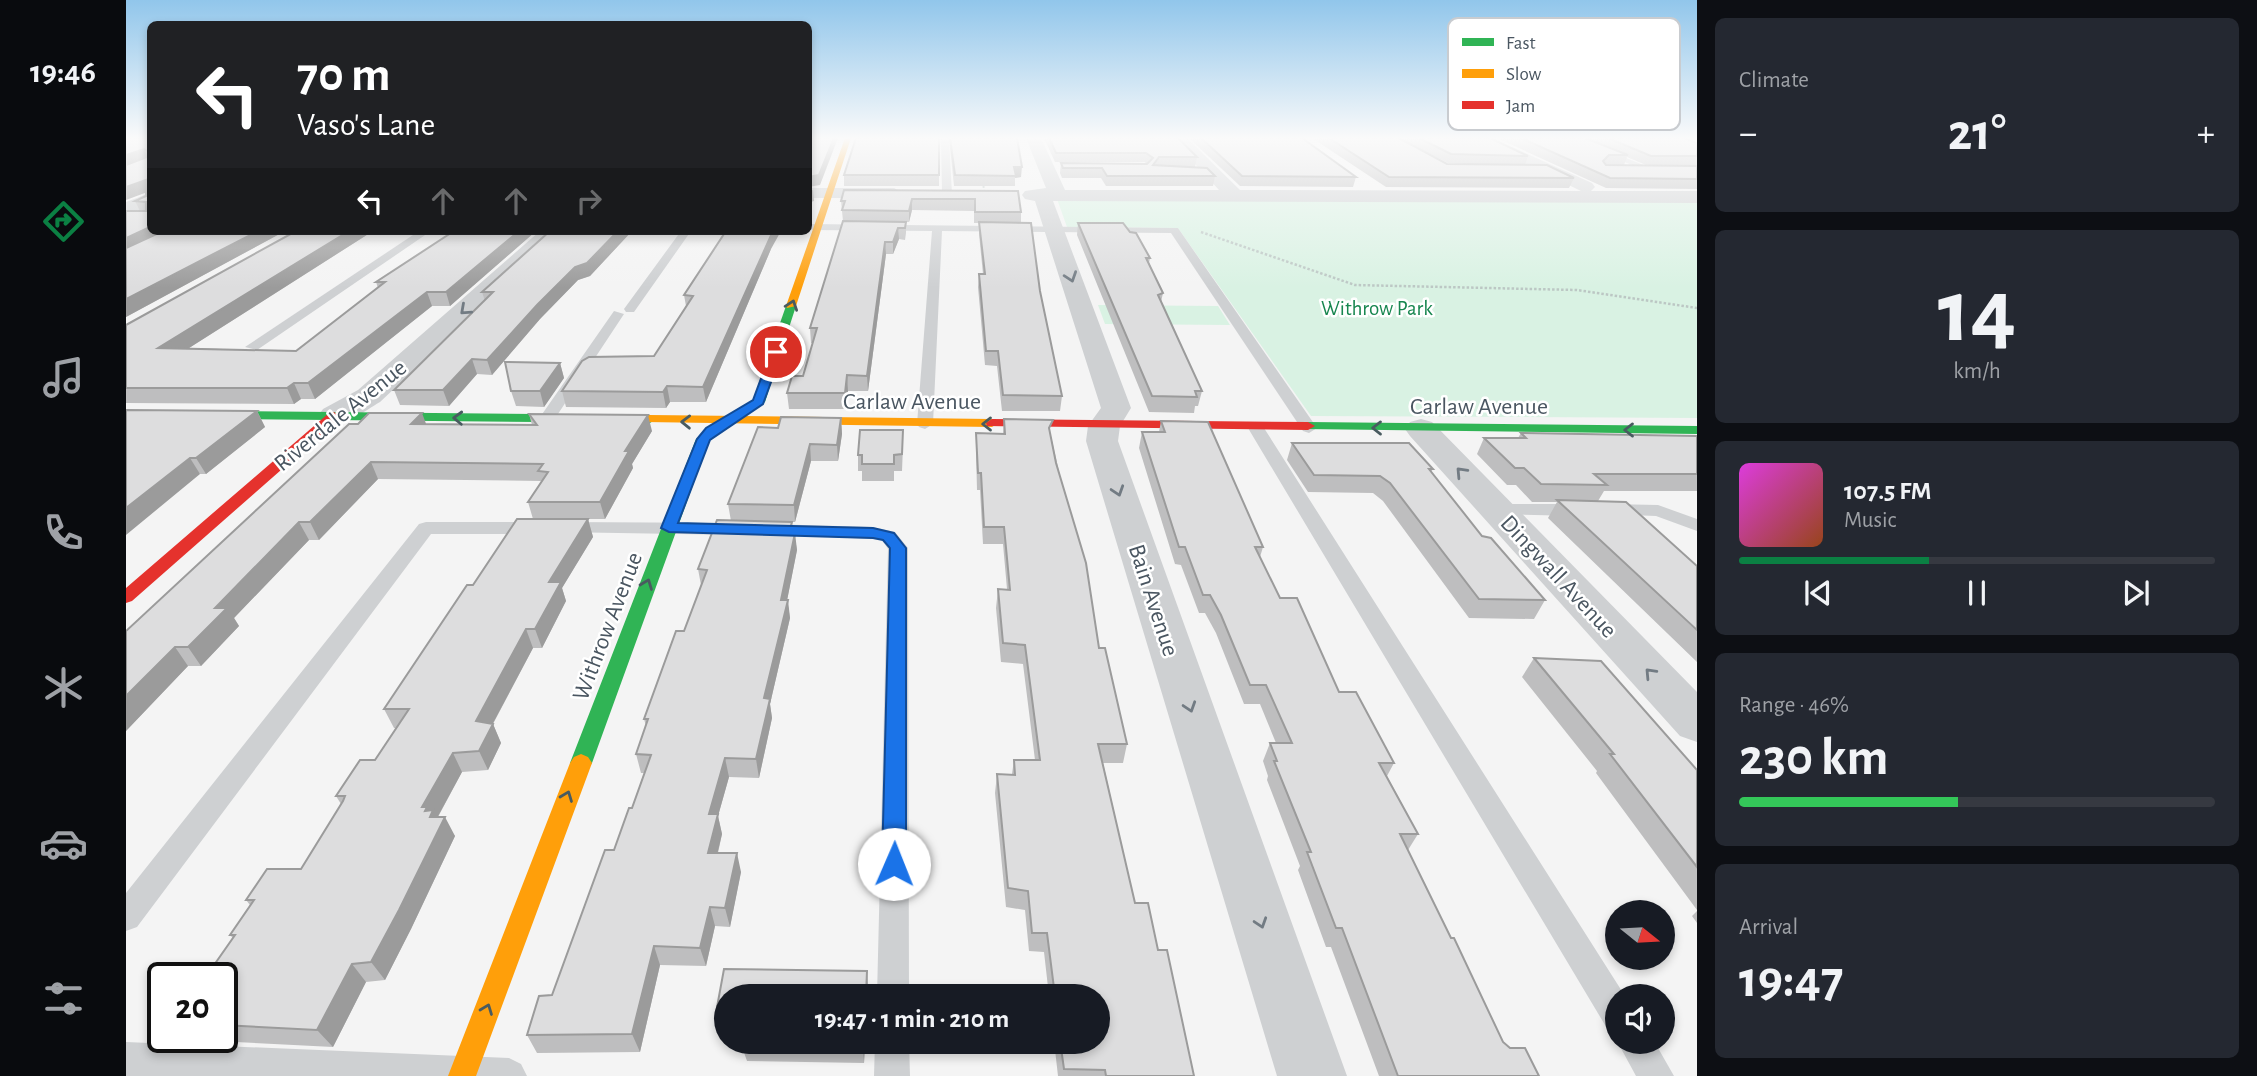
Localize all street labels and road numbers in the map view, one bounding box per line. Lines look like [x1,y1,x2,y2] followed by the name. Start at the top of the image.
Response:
[270,355,411,476] street label: Riverdale Avenue
[843,390,981,414] street label: Carlaw Avenue
[1410,395,1548,419] street label: Carlaw Avenue
[1496,511,1621,643] street label: Dingwall Avenue
[1124,541,1182,659] street label: Bain Avenue
[569,549,647,704] street label: Withrow Avenue

